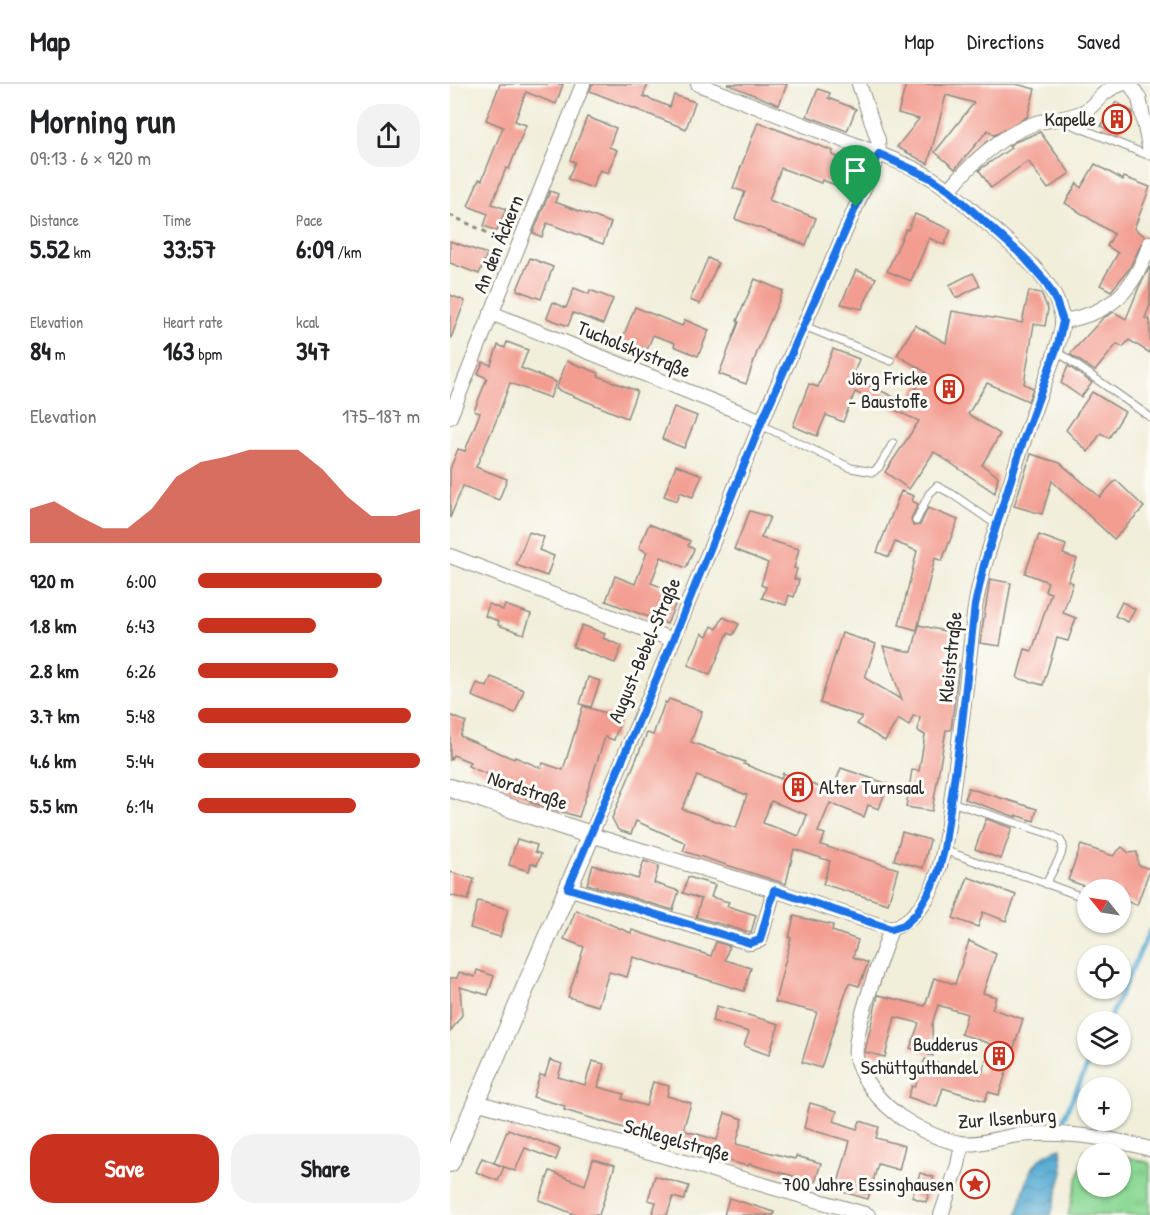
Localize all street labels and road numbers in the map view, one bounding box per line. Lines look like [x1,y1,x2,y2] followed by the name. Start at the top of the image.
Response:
[466,191,529,297] street label: An den Äckern
[573,314,695,384] street label: Tucholskystraße
[601,573,686,726] street label: August-Bebel-Straße
[931,610,968,704] street label: Kleiststraße
[485,763,572,816] street label: Nordstraße
[957,1101,1057,1134] street label: Zur Ilsenburg
[621,1111,734,1168] street label: Schlegelstraße

